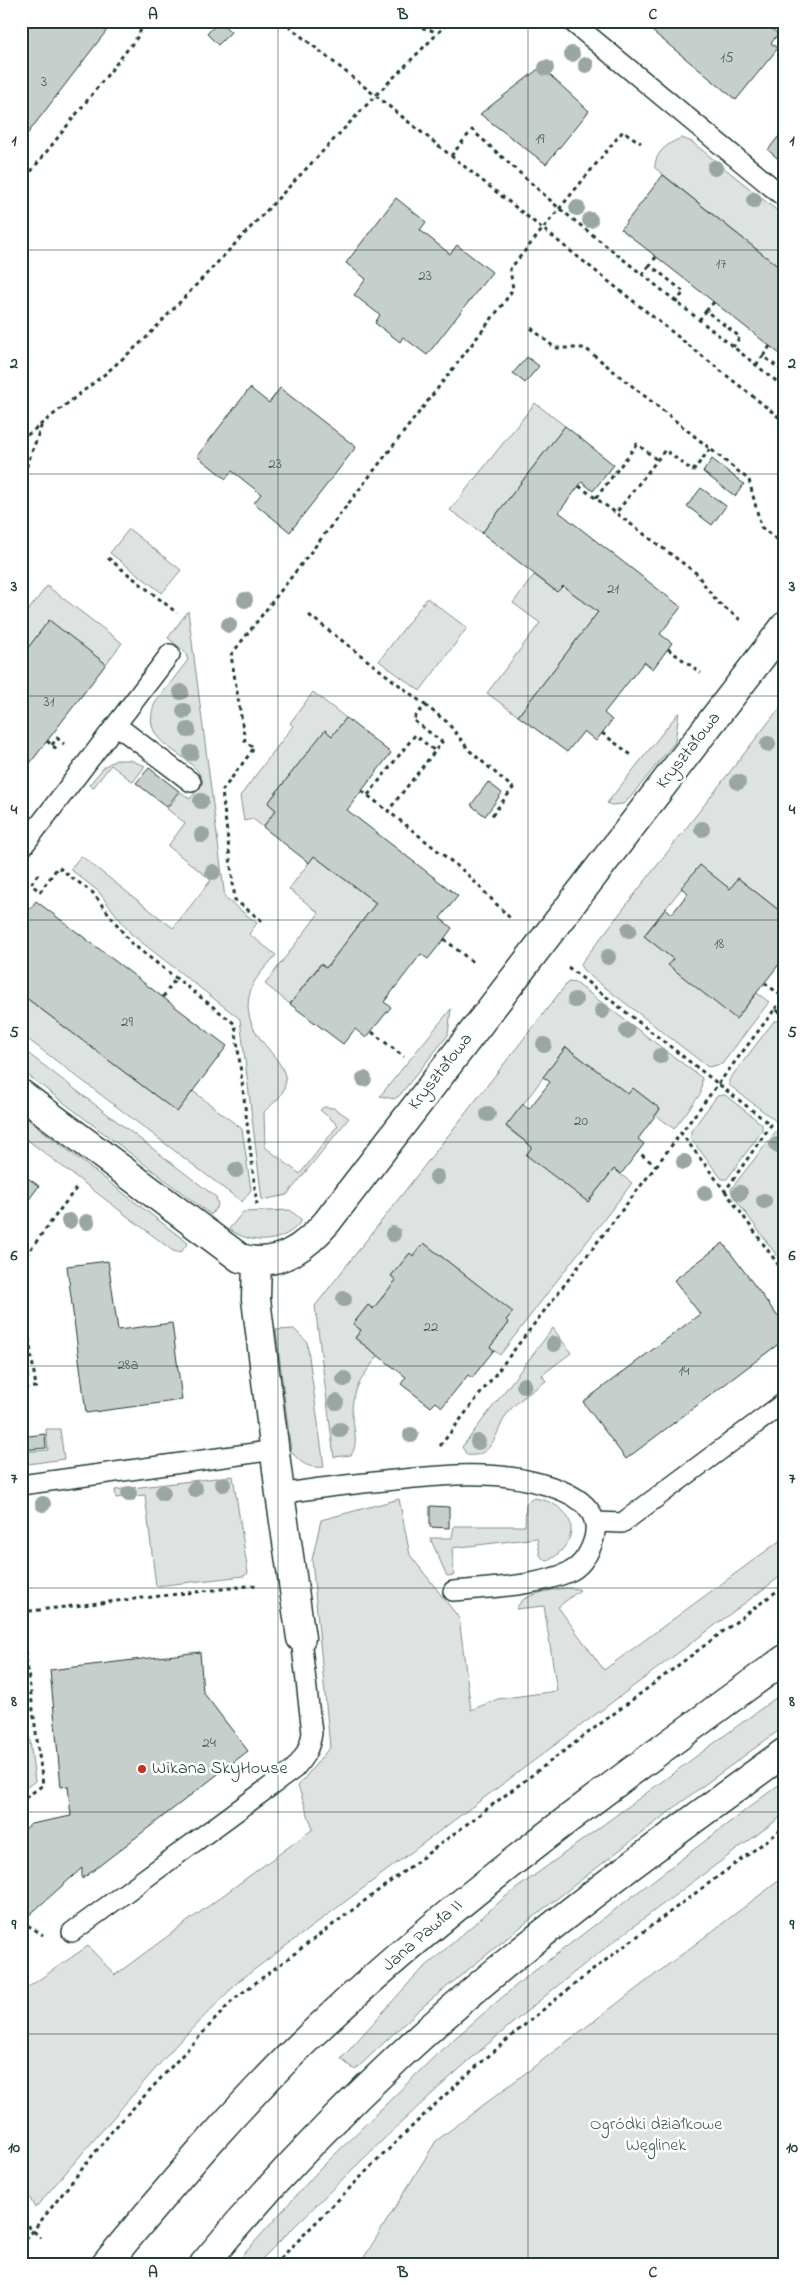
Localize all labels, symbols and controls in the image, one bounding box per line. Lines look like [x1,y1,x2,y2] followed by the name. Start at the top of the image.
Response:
[148,3,158,27] text: A
[397,3,409,27] text: B
[649,3,658,27] text: C
[720,47,734,69] house number: 15
[41,71,47,93] house number: 3
[535,128,545,150] house number: 19
[11,129,17,153] text: 1
[789,129,795,153] text: 1
[716,253,726,275] house number: 17
[418,265,432,287] house number: 23
[9,352,18,376] text: 2
[787,352,796,376] text: 2
[268,453,282,475] house number: 23
[10,575,18,599] text: 3
[788,575,796,599] text: 3
[607,578,619,600] house number: 21
[44,691,55,713] house number: 31
[651,707,727,795] street label: Kryształowa
[10,798,18,822] text: 4
[788,798,796,822] text: 4
[714,933,725,955] house number: 18
[121,1011,133,1033] house number: 29
[9,1021,19,1045] text: 5
[787,1021,797,1045] text: 5
[403,1028,479,1116] street label: Kryształowa
[574,1110,588,1132] house number: 20
[9,1244,18,1268] text: 6
[787,1244,796,1268] text: 6
[424,1316,439,1338] house number: 22
[117,1354,139,1376] house number: 28a
[679,1360,689,1382] house number: 14
[11,1467,18,1491] text: 7
[789,1467,796,1491] text: 7
[10,1690,17,1714] text: 8
[788,1690,795,1714] text: 8
[202,1732,216,1754] house number: 24
[152,1756,288,1782] place label: Wikana SkyHouse
[136,1763,148,1775] marker: Wikana SkyHouse
[377,1894,469,1978] street label: Jana Pawła II
[11,1913,17,1937] text: 9
[789,1913,795,1937] text: 9
[590,2112,723,2160] park label: Ogródki działkowe Węglinek
[8,2136,20,2160] text: 10
[786,2136,798,2160] text: 10
[148,2261,158,2285] text: A
[397,2261,409,2285] text: B
[649,2261,658,2285] text: C

